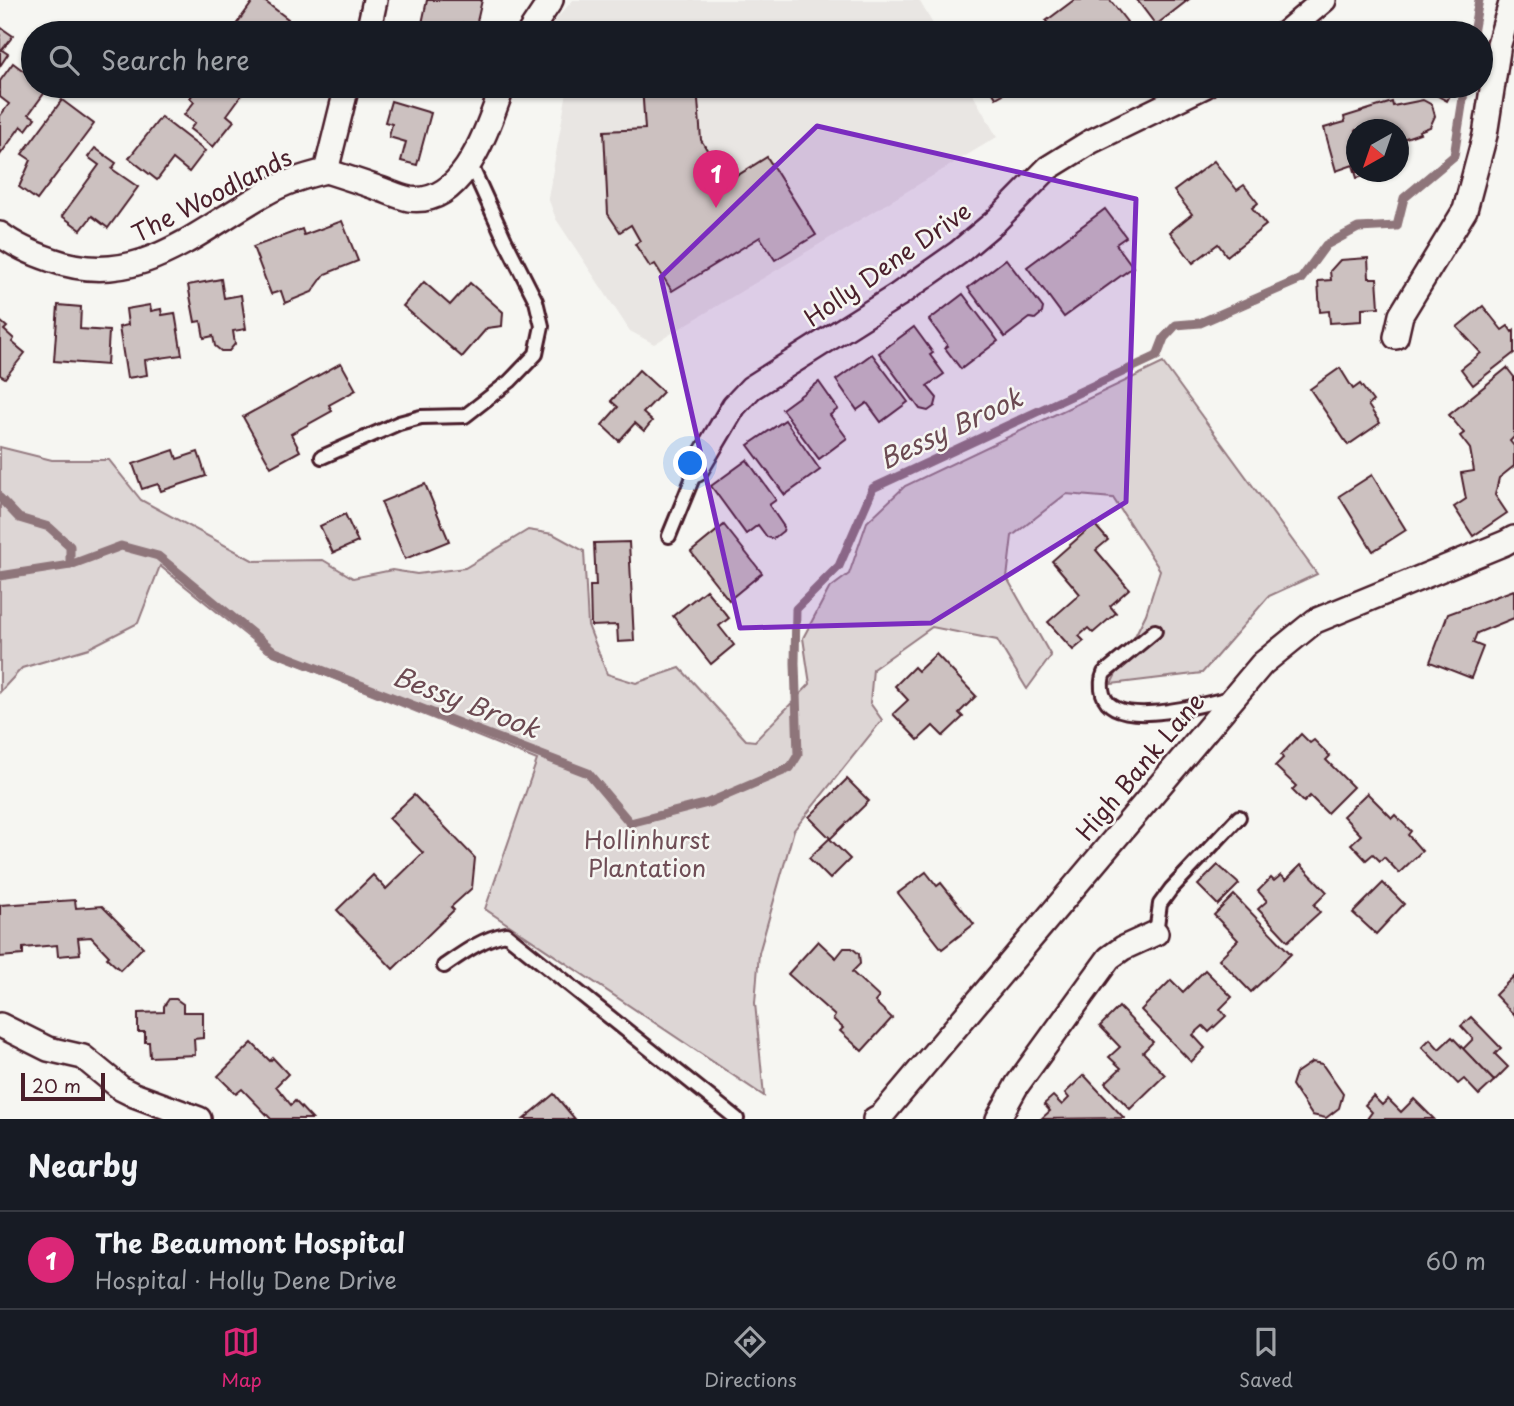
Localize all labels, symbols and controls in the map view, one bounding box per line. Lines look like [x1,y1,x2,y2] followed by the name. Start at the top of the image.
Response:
[21,21,1493,98] search box
[101,40,250,79] text: Search here
[45,41,83,79] icon: search
[1346,119,1409,182] north arrow
[125,138,298,250] street label: The Woodlands
[693,150,739,208] pin: 1
[796,192,978,335] street label: Holly Dene Drive
[872,377,1029,478] water label: Bessy Brook
[673,446,707,480] your location
[388,656,546,748] water label: Bessy Brook
[1067,684,1212,848] street label: High Bank Lane
[584,821,710,885] park label: Hollinhurst Plantation
[21,1070,105,1102] scale bar
[32,1071,81,1099] text: 20 m
[28,1142,138,1187] text: Nearby
[95,1223,405,1262] text: The Beaumont Hospital
[46,1243,57,1278] text: 1
[1426,1243,1486,1278] text: 60 m
[95,1262,397,1297] text: Hospital · Holly Dene Drive
[221,1323,262,1393] tab: Map
[704,1323,797,1393] tab: Directions
[1239,1323,1293,1393] tab: Saved

